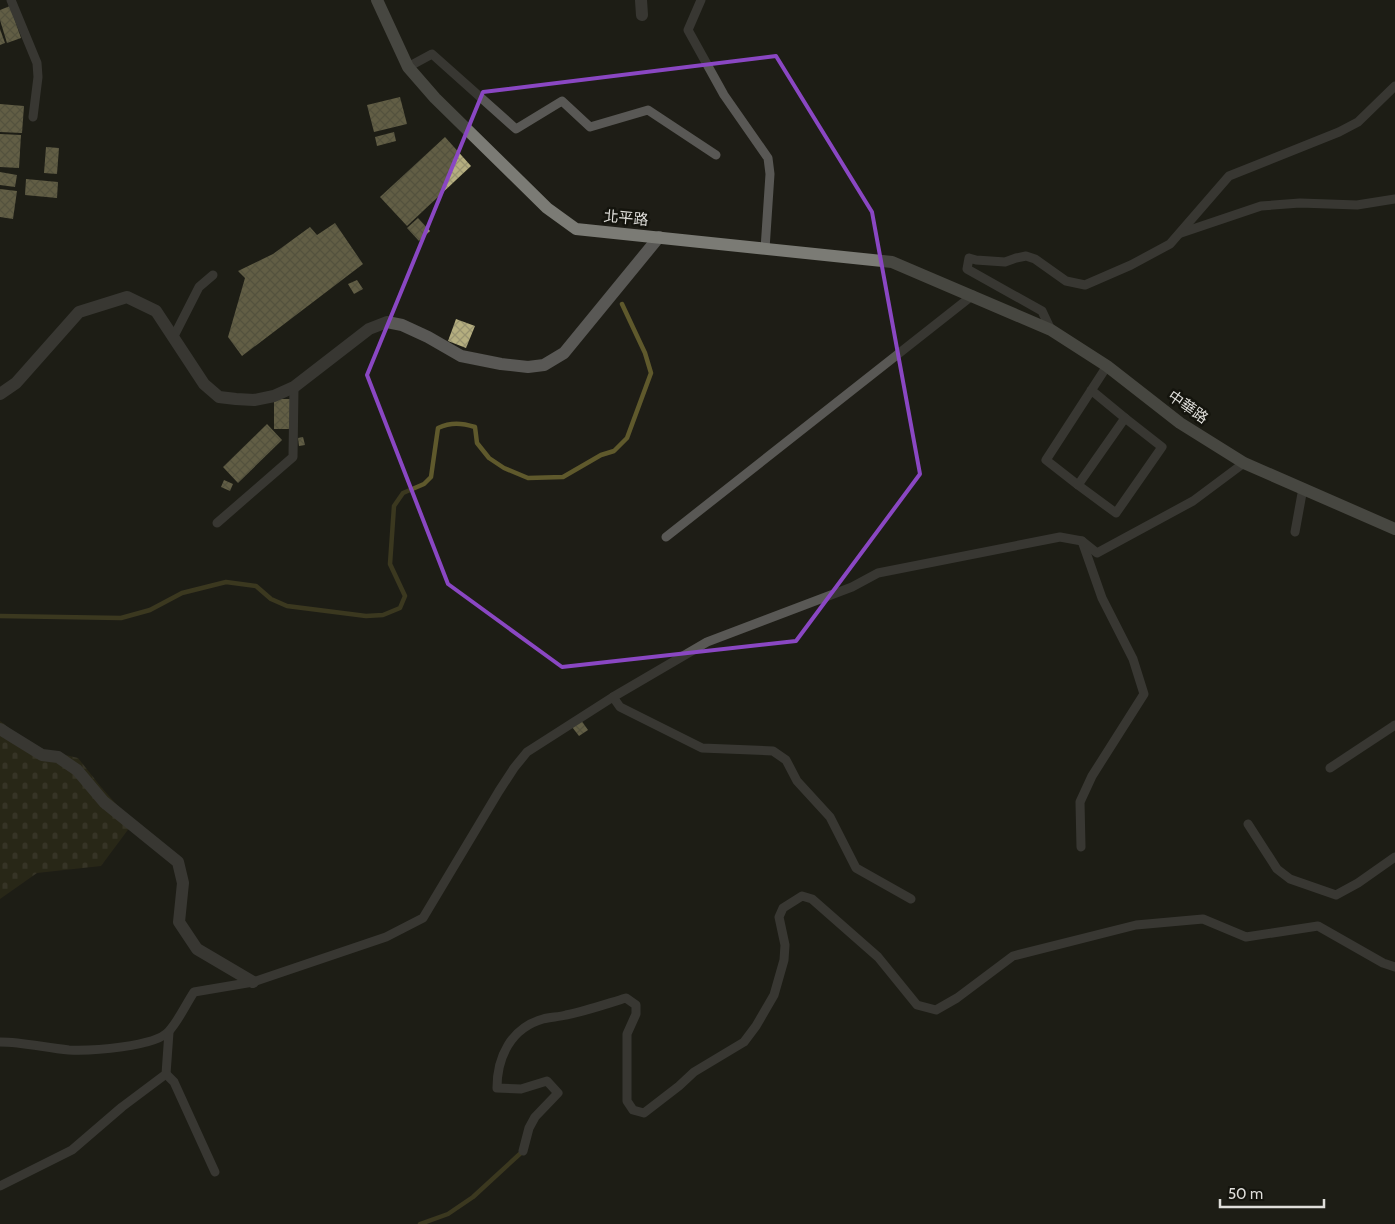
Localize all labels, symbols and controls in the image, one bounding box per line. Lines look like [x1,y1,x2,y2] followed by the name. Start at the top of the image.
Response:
[603,207,649,229] street label: 北平路
[1164,387,1212,427] street label: 中華路
[1220,1176,1324,1208] scale bar
[1228,1185,1263,1203] text: 50 m

